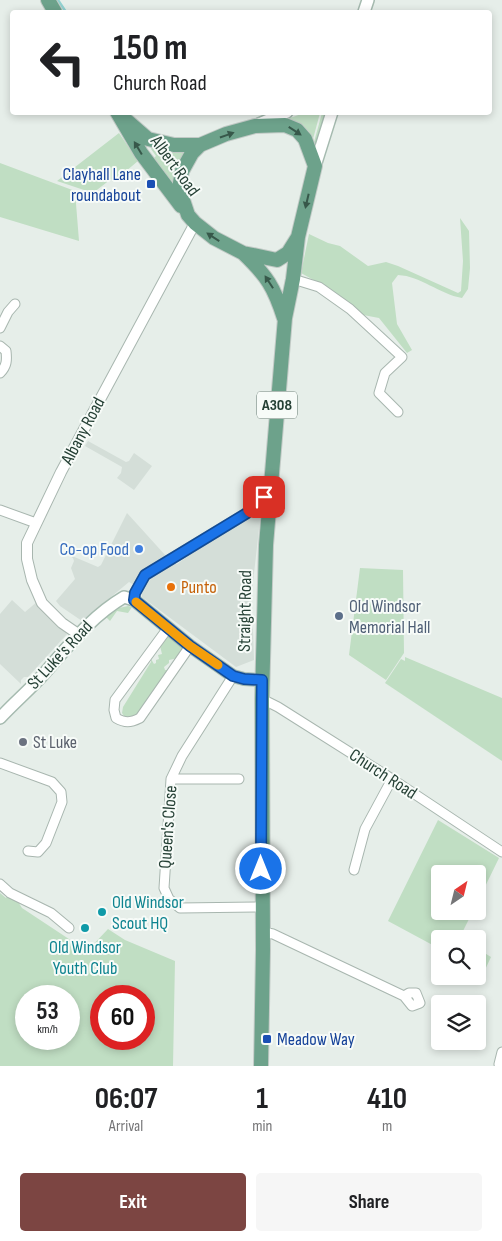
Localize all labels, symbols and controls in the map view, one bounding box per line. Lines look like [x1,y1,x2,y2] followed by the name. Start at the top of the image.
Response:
[113,27,187,70] text: 150 m
[30,30,95,95] icon: left
[113,70,207,97] text: Church Road
[289,126,302,135] one-way arrow
[220,130,235,138] one-way arrow
[145,131,204,200] street label: Albert Road
[133,141,142,154] one-way arrow
[62,164,142,206] place label: Clayhall Lane roundabout
[145,178,157,190] marker: Clayhall Lane roundabout
[303,194,311,209] one-way arrow
[206,232,220,242] one-way arrow
[264,276,274,289] one-way arrow
[257,392,297,418] road number: A308
[56,394,109,469] street label: Albany Road
[243,476,285,518] pin
[250,483,278,511] icon: arrive
[60,539,129,560] place label: Co-op Food
[133,543,145,555] marker: Co-op Food
[234,570,256,652] street label: Straight Road
[181,577,217,598] place label: Punto
[165,581,177,593] marker: Punto
[349,596,430,638] place label: Old Windsor Memorial Hall
[333,610,345,622] marker: Old Windsor Memorial Hall
[23,616,97,694] street label: St Luke's Road
[33,732,77,753] place label: St Luke
[17,736,29,748] marker: St Luke
[345,744,421,804] street label: Church Road
[155,785,181,869] street label: Queen's Close
[234,842,286,894] position arrow
[431,865,486,920] north arrow
[431,865,486,1050] map controls
[112,892,184,934] place label: Old Windsor Scout HQ
[96,906,108,918] marker: Old Windsor Scout HQ
[79,922,91,934] marker: Old Windsor Youth Club
[431,930,486,985] button: search
[49,937,121,979] place label: Old Windsor Youth Club
[90,985,155,1050] speed limit sign: 60
[431,995,486,1050] button: layers
[36,996,59,1027] text: 53
[37,1022,58,1037] text: km/h
[277,1029,355,1050] place label: Meadow Way
[261,1033,273,1045] marker: Meadow Way
[95,1081,157,1117] text: 06:07
[256,1081,268,1117] text: 1
[367,1081,407,1117] text: 410
[109,1117,143,1136] text: Arrival
[252,1117,272,1136] text: min
[382,1117,392,1136] text: m
[20,1173,246,1231] button: Exit
[256,1173,482,1231] button: Share

